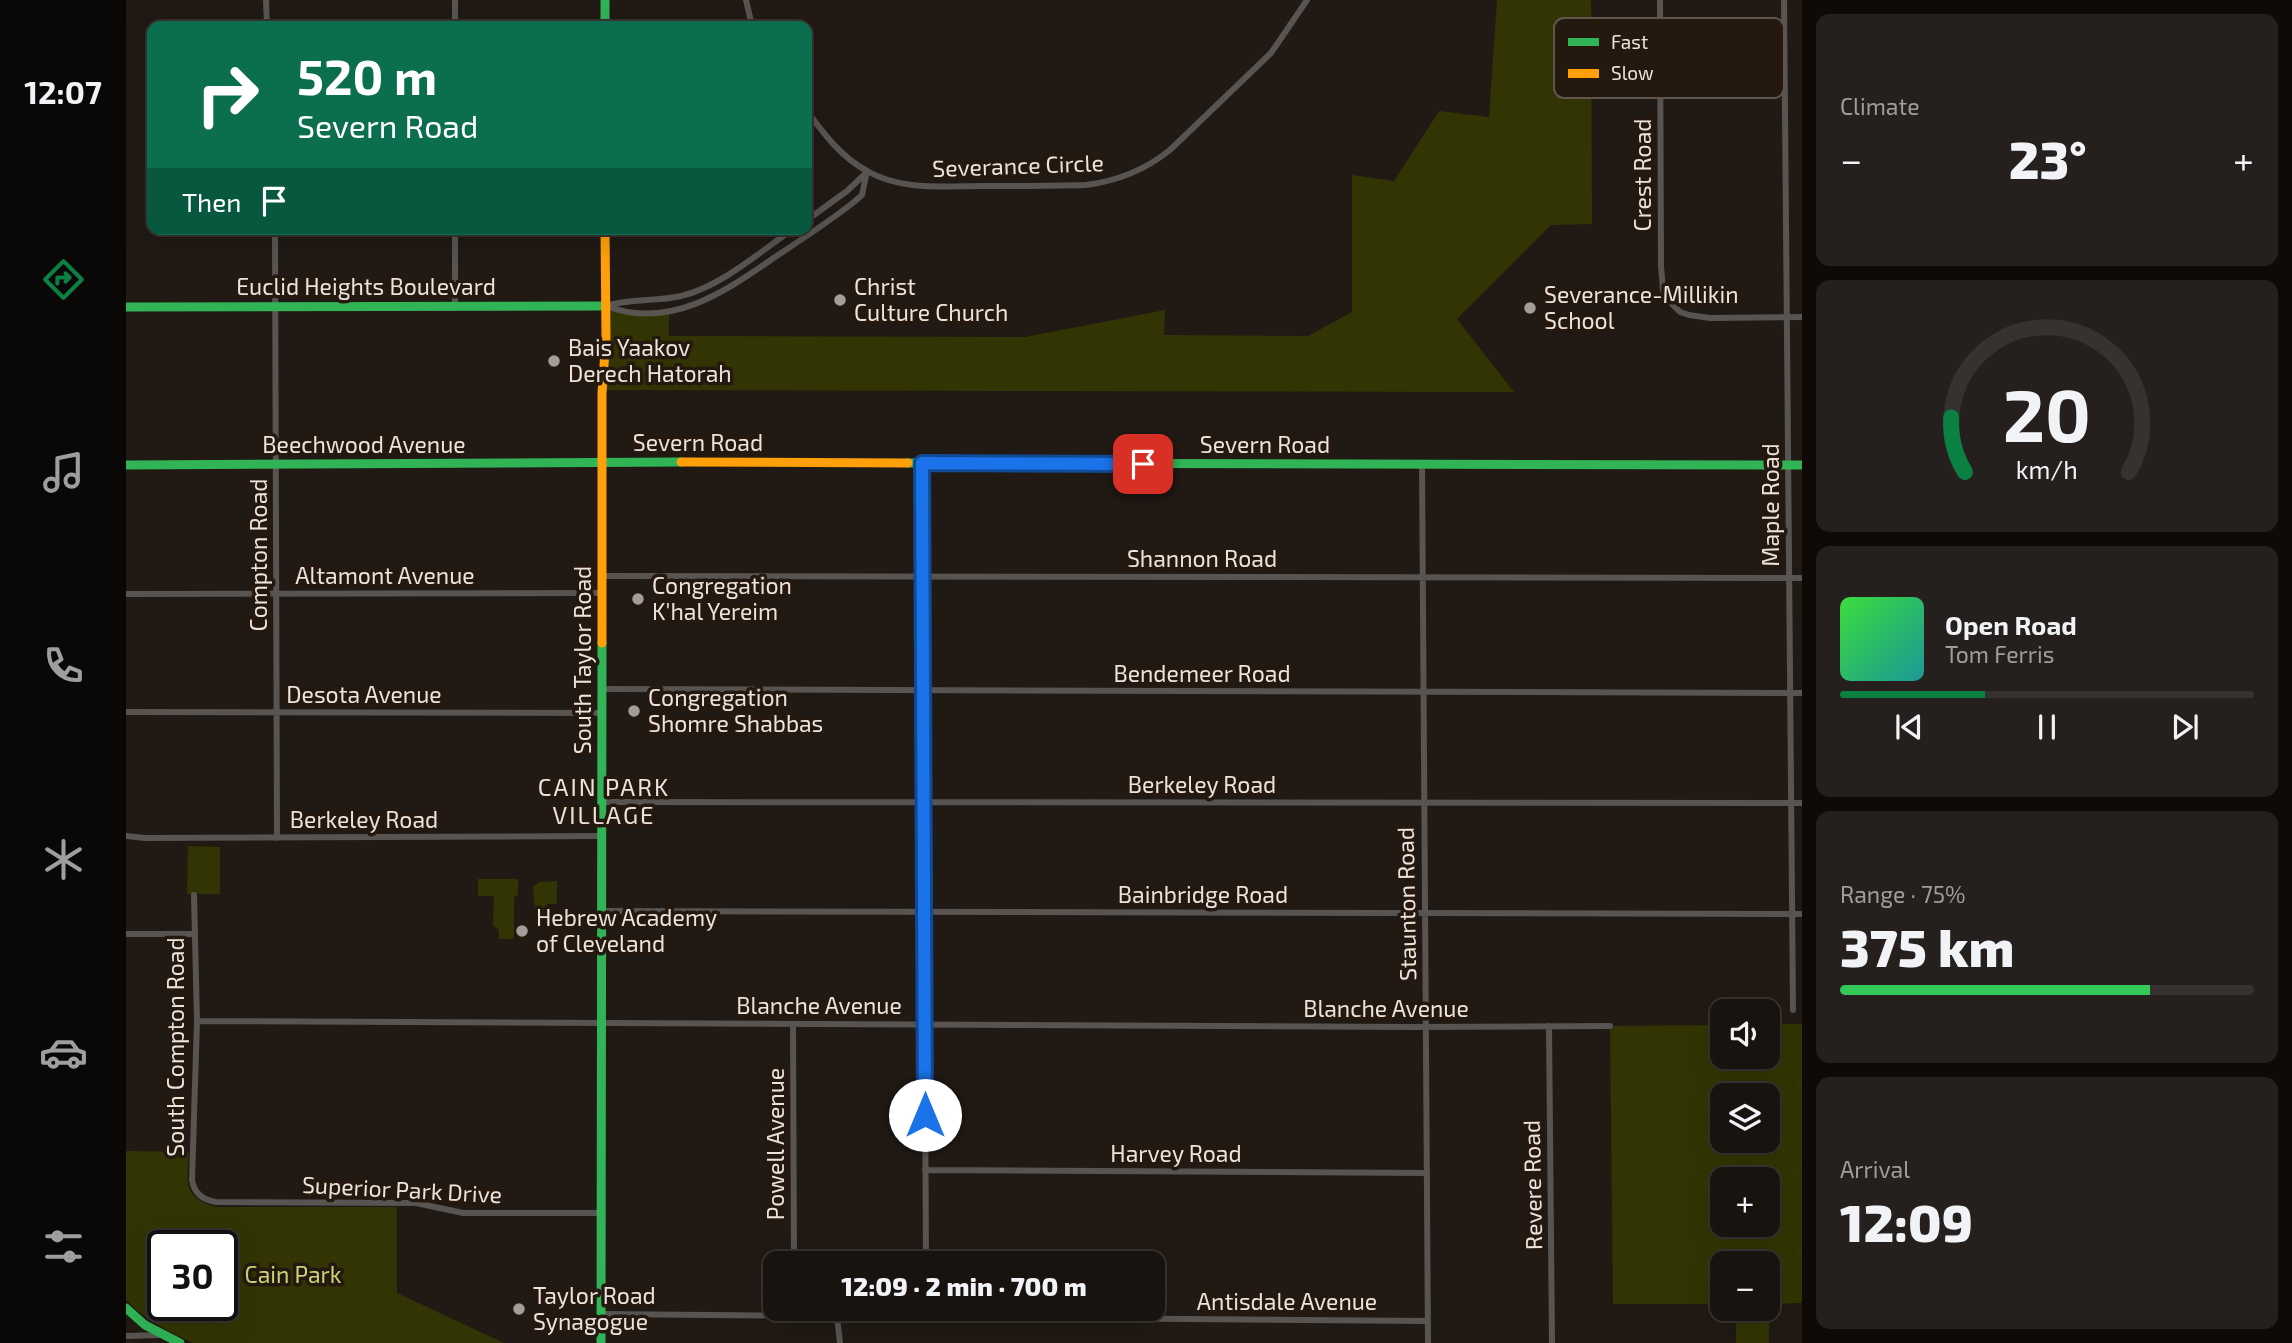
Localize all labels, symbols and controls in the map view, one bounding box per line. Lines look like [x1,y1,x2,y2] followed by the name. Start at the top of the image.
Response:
[1554,18,1784,98] legend
[1611,30,1648,53] text: Fast
[297,46,437,105] text: 520 m
[182,49,273,140] icon: right
[1611,61,1654,84] text: Slow
[24,72,102,110] text: 12:07
[1840,92,1920,120] text: Climate
[297,106,478,144] text: Severn Road
[1628,119,1656,231] street label: Crest Road
[2009,127,2087,189] text: 23°
[1840,136,1862,182] text: −
[2233,136,2254,182] text: +
[932,148,1104,182] street label: Severance Circle
[255,182,293,220] icon: arrive
[182,186,241,217] text: Then
[39,255,88,304] icon: directions
[236,272,496,300] street label: Euclid Heights Boulevard
[854,272,1008,326] place label: Christ Culture Church
[1544,280,1739,334] place label: Severance-Millikin School
[832,292,848,308] marker: Christ Culture Church
[1522,300,1538,316] marker: Severance-Millikin School
[568,333,732,387] place label: Bais Yaakov Derech Hatorah
[546,353,562,369] marker: Bais Yaakov Derech Hatorah
[2003,369,2091,457] text: 20
[633,428,763,456] street label: Severn Road
[262,430,466,458] street label: Beechwood Avenue
[1200,430,1330,458] street label: Severn Road
[1113,434,1173,494] pin
[1756,443,1784,567] street label: Maple Road
[1124,445,1162,483] icon: arrive
[39,448,88,497] icon: music
[2016,453,2078,483] text: km/h
[244,479,272,631] street label: Compton Road
[1127,544,1277,572] street label: Shannon Road
[295,561,475,589] street label: Altamont Avenue
[568,566,596,754] street label: South Taylor Road
[652,571,792,625] place label: Congregation K'hal Yereim
[630,591,646,607] marker: Congregation K'hal Yereim
[1945,609,2077,640] text: Open Road
[1945,640,2054,668] text: Tom Ferris
[39,641,88,690] icon: phone
[1113,659,1291,687] street label: Bendemeer Road
[286,680,442,708] street label: Desota Avenue
[648,683,823,737] place label: Congregation Shomre Shabbas
[626,703,642,719] marker: Congregation Shomre Shabbas
[1890,708,1928,746] icon: previous
[2028,708,2066,746] icon: pause
[2166,708,2204,746] icon: next
[1128,770,1276,798] street label: Berkeley Road
[538,772,670,829] district label: CAIN PARK VILLAGE
[290,805,438,833] street label: Berkeley Road
[1391,827,1421,981] street label: Staunton Road
[39,835,88,884] icon: climate
[1118,880,1288,908] street label: Bainbridge Road
[1840,880,1966,908] text: Range · 75%
[536,903,717,957] place label: Hebrew Academy of Cleveland
[1840,915,2014,977] text: 375 km
[514,923,530,939] marker: Hebrew Academy of Cleveland
[161,937,189,1157] street label: South Compton Road
[736,991,902,1019] street label: Blanche Avenue
[1303,994,1469,1022] street label: Blanche Avenue
[1710,999,1780,1321] map controls
[1710,999,1780,1069] button: sound
[39,1028,88,1077] icon: car
[761,1068,789,1220] street label: Powell Avenue
[888,1078,962,1152] position arrow
[1710,1083,1780,1153] button: layers
[1517,1120,1547,1250] street label: Revere Road
[1110,1139,1242,1167] street label: Harvey Road
[1840,1155,1910,1183] text: Arrival
[1710,1167,1780,1237] button: +
[301,1170,503,1208] street label: Superior Park Drive
[1840,1190,1973,1252] text: 12:09
[39,1222,88,1271] icon: filters
[147,1230,238,1321] speed limit sign: 30
[1710,1251,1780,1321] button: −
[245,1260,342,1288] park label: Cain Park
[841,1270,1087,1301] text: 12:09 · 2 min · 700 m
[533,1281,656,1335] place label: Taylor Road Synagogue
[1197,1287,1377,1315] street label: Antisdale Avenue
[511,1301,527,1317] marker: Taylor Road Synagogue

